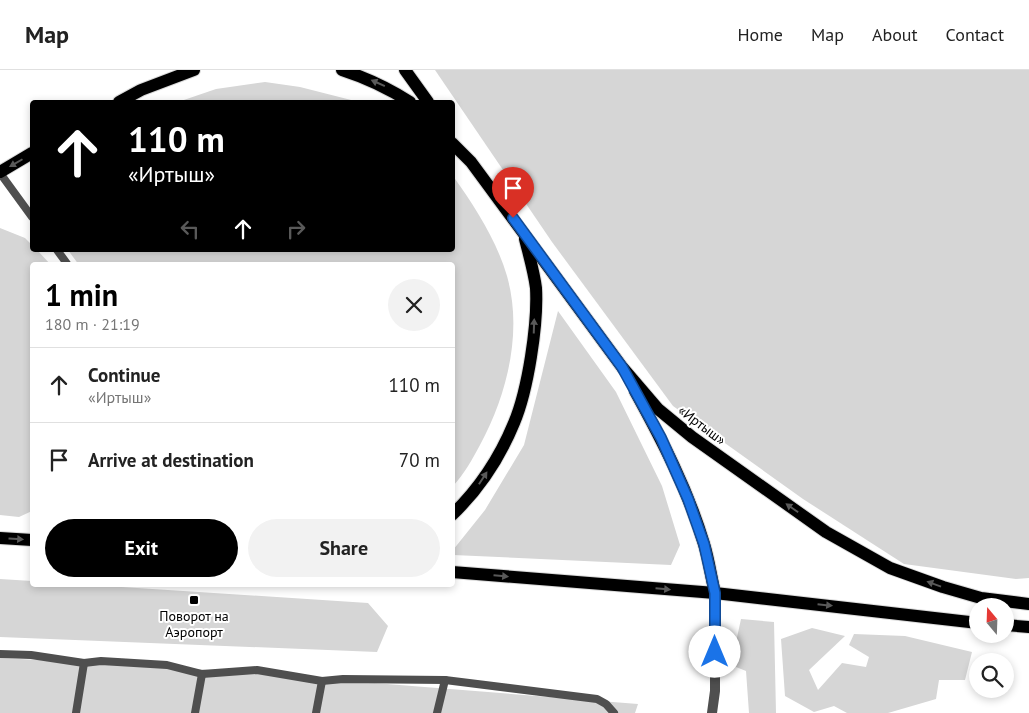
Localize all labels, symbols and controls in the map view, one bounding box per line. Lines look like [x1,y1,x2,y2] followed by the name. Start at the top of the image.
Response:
[25,19,69,50] text: Map
[737,23,783,46] text: Home
[811,23,844,46] text: Map
[872,23,918,46] text: About
[946,23,1004,46] text: Contact
[371,79,385,87] one-way arrow
[128,116,225,162] text: 110 m
[45,120,110,185] icon: ahead
[10,158,23,167] one-way arrow
[128,160,215,188] text: «Иртыш»
[492,167,534,218] pin
[499,174,527,202] icon: arrive
[176,215,204,243] icon: left
[229,215,257,243] icon: ahead
[282,215,310,243] icon: right
[45,275,118,314] text: 1 min
[388,279,440,331] button: close
[45,314,140,334] text: 180 m · 21:19
[531,318,539,334] one-way arrow
[88,363,160,387] text: Continue
[45,371,73,399] icon: ahead
[388,373,440,397] text: 110 m
[88,387,151,407] text: «Иртыш»
[674,401,730,449] street label: «Иртыш»
[45,446,73,474] icon: arrive
[88,448,254,472] text: Arrive at destination
[399,448,440,472] text: 70 m
[478,471,488,484] one-way arrow
[785,503,799,513] one-way arrow
[45,519,238,577] button: Exit
[248,519,440,577] button: Share
[9,535,25,543] one-way arrow
[493,572,509,580] one-way arrow
[926,580,941,588] one-way arrow
[655,585,671,593] one-way arrow
[188,594,200,606] marker: Поворот на Аэропорт
[969,598,1014,642] north arrow
[969,598,1014,698] map controls
[817,601,833,609] one-way arrow
[159,607,229,641] place label: Поворот на Аэропорт
[688,625,740,677] position arrow
[969,653,1014,698] button: search

